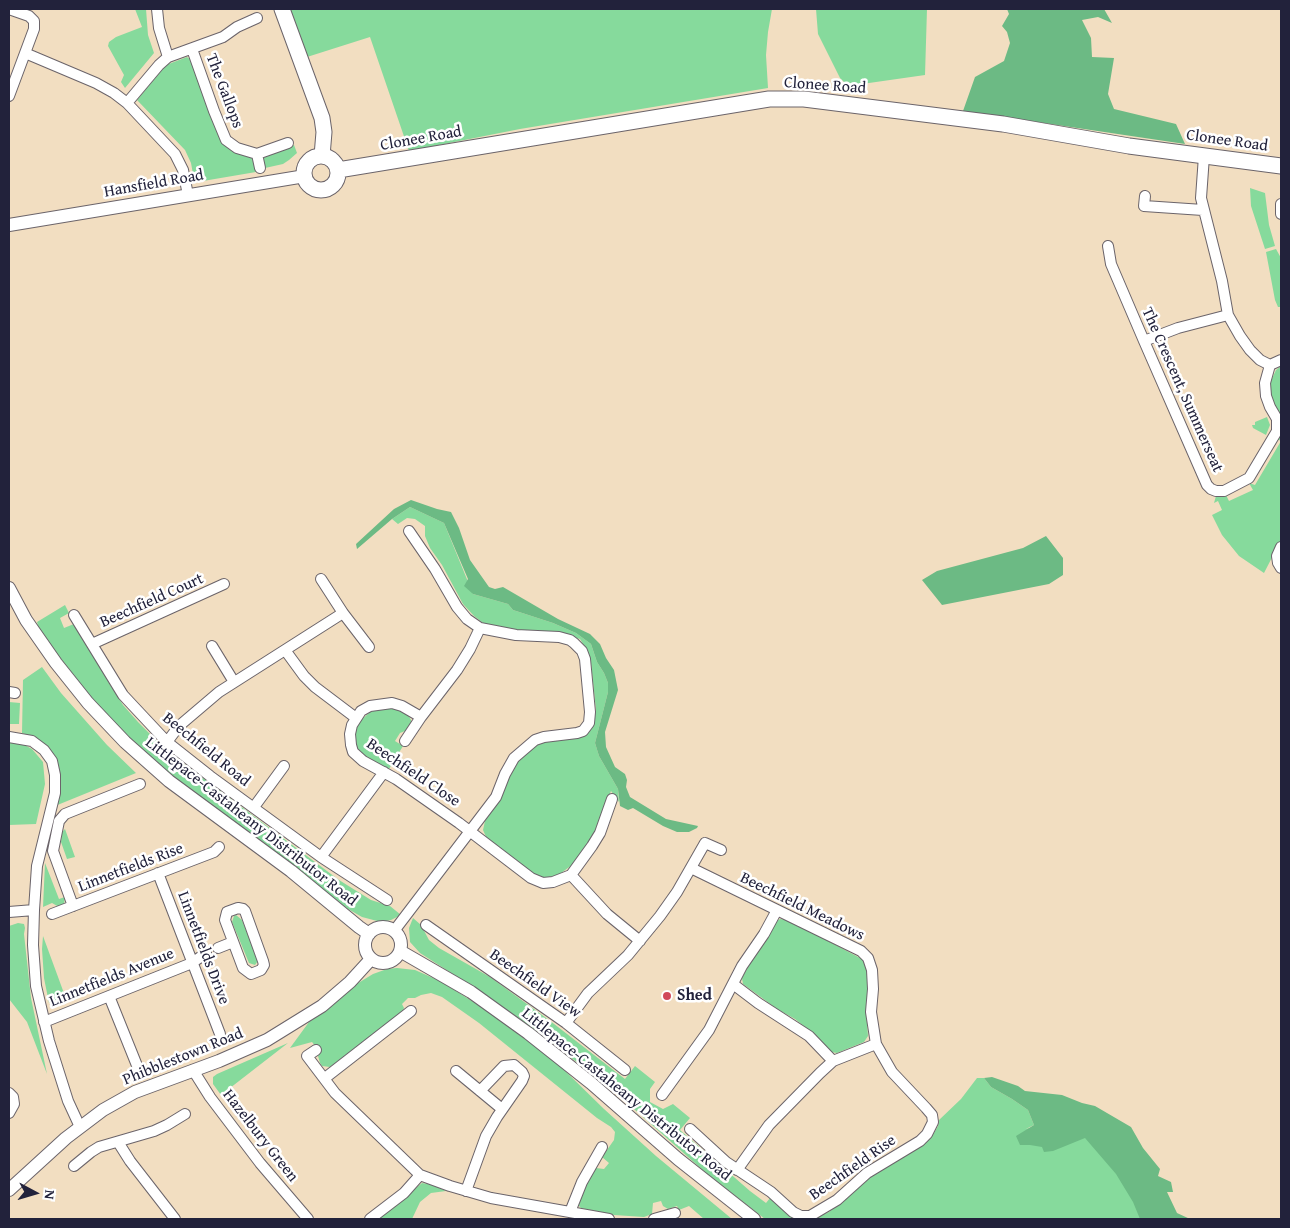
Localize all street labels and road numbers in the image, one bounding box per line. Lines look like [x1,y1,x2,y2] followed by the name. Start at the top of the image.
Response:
[201,51,247,131] street label: The Gallops
[783,74,867,98] street label: Clonee Road
[379,122,463,156] street label: Clonee Road
[1185,126,1269,156] street label: Clonee Road
[103,166,205,202] street label: Hansfield Road
[1137,305,1227,475] street label: The Crescent, Summerseat
[97,570,207,632] street label: Beechfield Court
[158,709,254,791] street label: Beechfield Road
[141,733,361,911] street label: Littlepace-Castaheany Distributor Road
[363,735,463,811] street label: Beechfield Close
[76,839,186,897] street label: Linnetfields Rise
[737,869,867,945] street label: Beechfield Meadows
[173,889,233,1007] street label: Linnetfields Drive
[47,944,177,1012] street label: Linnetfields Avenue
[485,945,585,1023] street label: Beechfield View
[517,1005,735,1185] street label: Littlepace-Castaheany Distributor Road
[120,1024,246,1090] street label: Phibblestown Road
[218,1086,302,1186] street label: Hazelbury Green
[806,1131,900,1205] street label: Beechfield Rise

